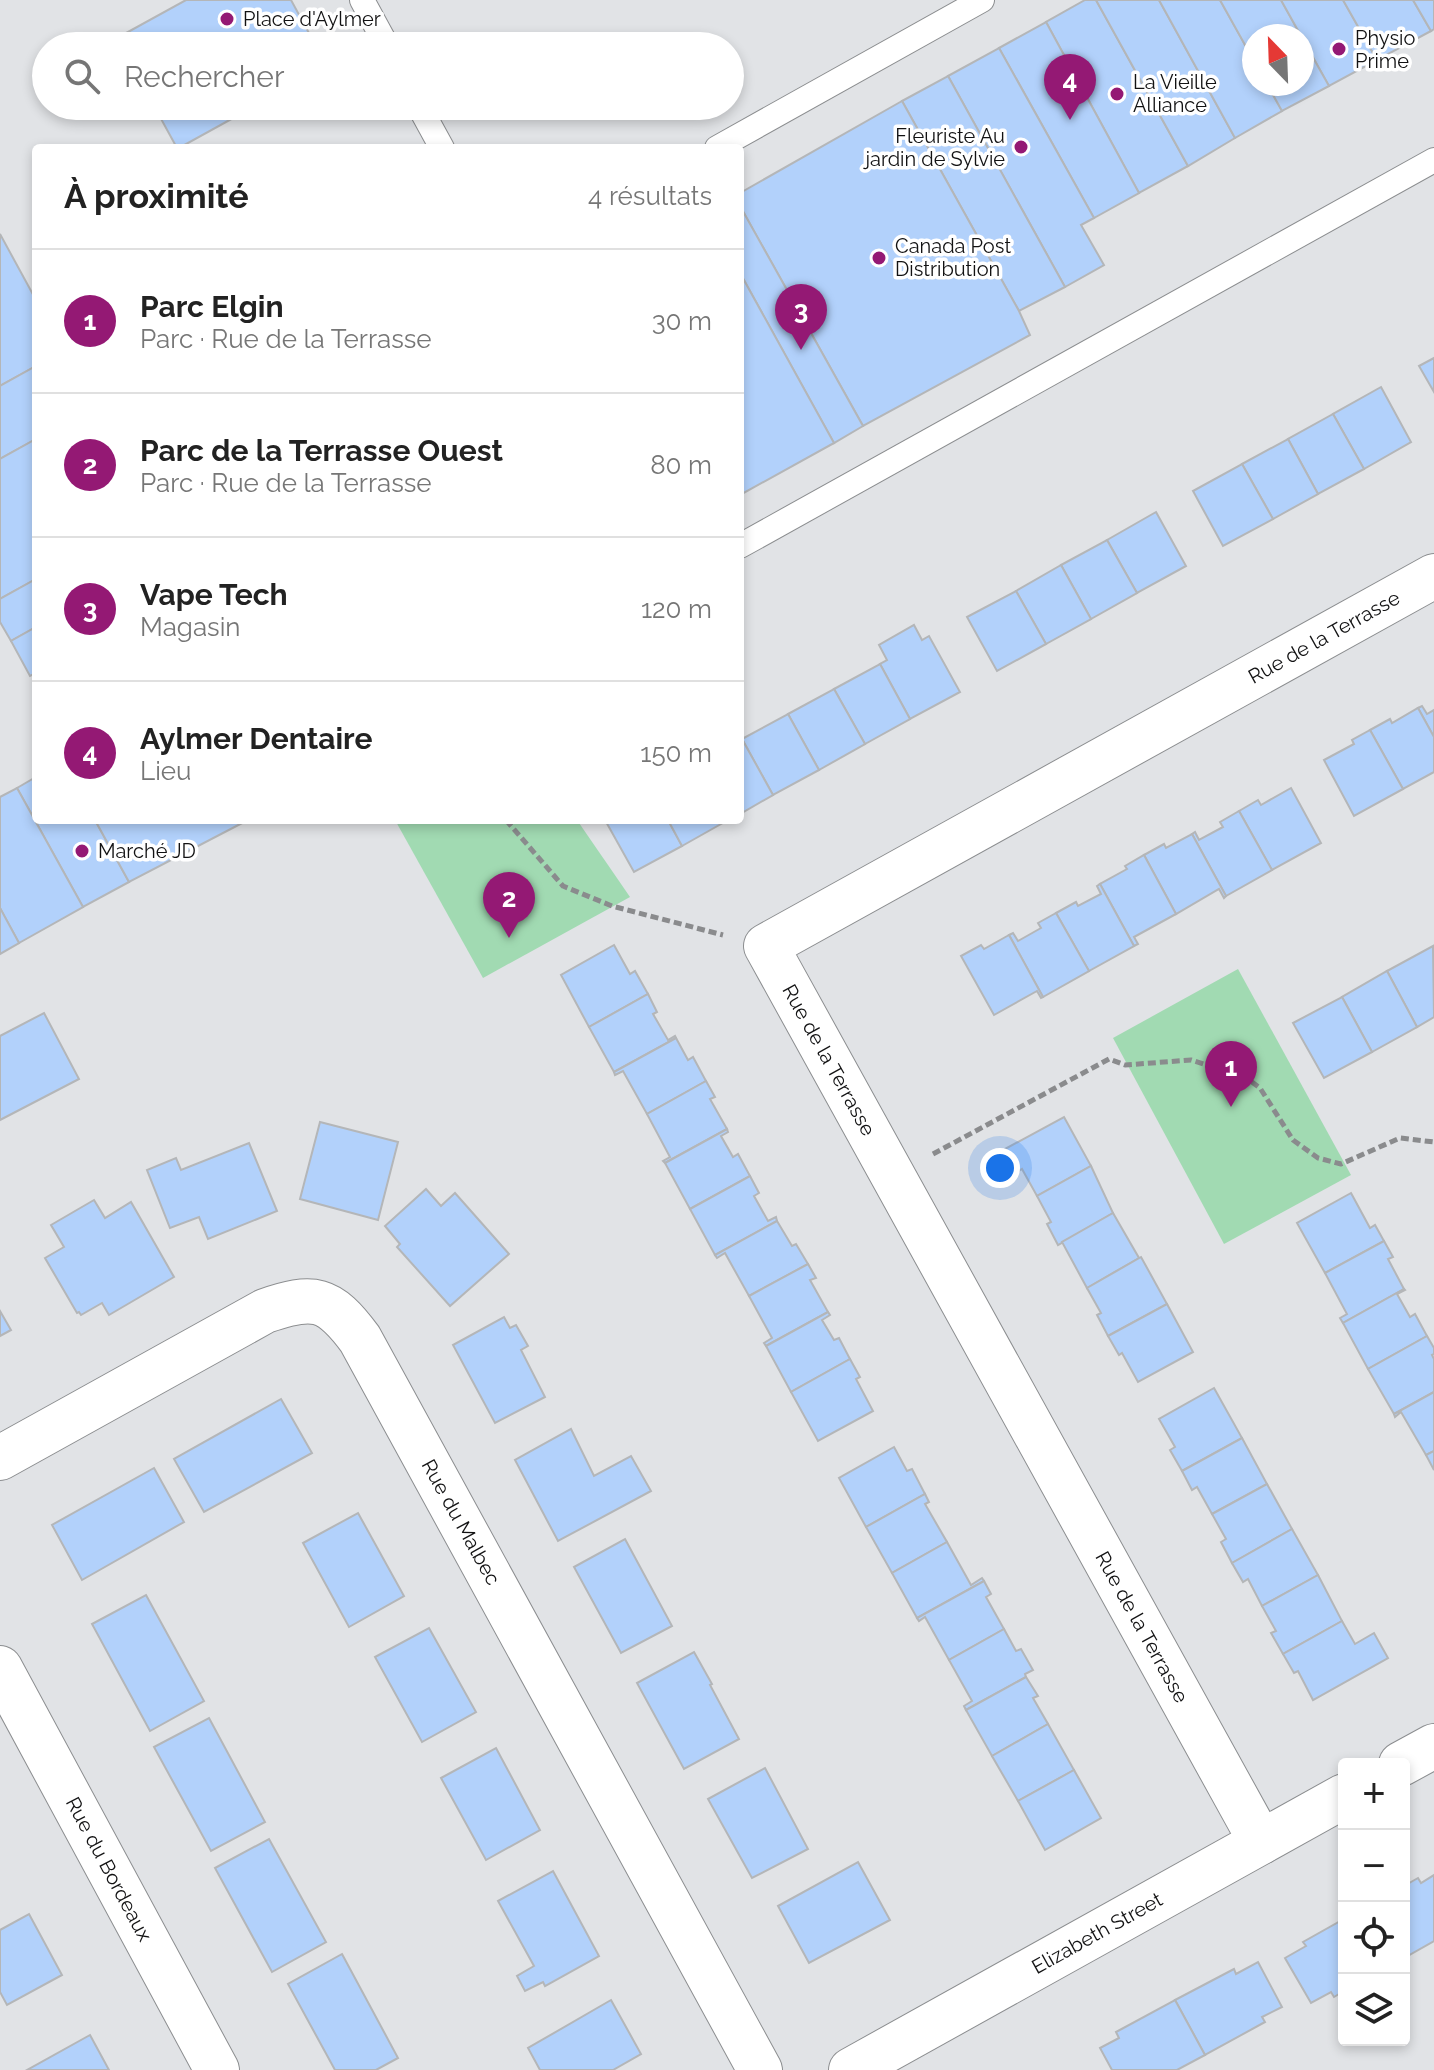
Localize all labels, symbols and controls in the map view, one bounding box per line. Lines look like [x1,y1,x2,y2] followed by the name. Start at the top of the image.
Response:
[243,7,381,31] place label: Place d'Aylmer
[218,10,236,28] marker: Place d'Aylmer
[1242,24,1314,96] north arrow
[1355,26,1415,73] place label: Physio Prime
[32,32,744,120] search box
[1330,40,1348,58] marker: Physio Prime
[60,54,104,98] icon: search
[1044,54,1096,120] pin: 4
[124,59,284,94] text: Rechercher
[1133,70,1217,117] place label: La Vieille Alliance
[1108,85,1126,103] marker: La Vieille Alliance
[863,124,1005,171] place label: Fleuriste Au jardin de Sylvie
[1012,138,1030,156] marker: Fleuriste Au jardin de Sylvie
[64,176,249,216] text: À proximité
[588,181,712,211] text: 4 résultats
[895,234,1011,281] place label: Canada Post Distribution
[870,249,888,267] marker: Canada Post Distribution
[775,284,827,350] pin: 3
[140,289,284,324] text: Parc Elgin
[84,306,96,336] text: 1
[652,306,712,336] text: 30 m
[140,324,432,354] text: Parc · Rue de la Terrasse
[140,433,503,468] text: Parc de la Terrasse Ouest
[83,450,97,480] text: 2
[650,450,712,480] text: 80 m
[140,468,432,498] text: Parc · Rue de la Terrasse
[140,577,288,612] text: Vape Tech
[1244,585,1404,689] street label: Rue de la Terrasse
[83,594,97,624] text: 3
[641,594,712,624] text: 120 m
[140,612,240,642] text: Magasin
[140,721,372,756] text: Aylmer Dentaire
[83,738,97,768] text: 4
[640,738,712,768] text: 150 m
[140,756,192,786] text: Lieu
[98,839,196,863] place label: Marché JD
[73,842,91,860] marker: Marché JD
[483,872,535,938] pin: 2
[777,980,881,1140] street label: Rue de la Terrasse
[1205,1041,1257,1107] pin: 1
[980,1148,1020,1188] your location
[417,1455,505,1589] street label: Rue du Malbec
[1090,1547,1194,1707] street label: Rue de la Terrasse
[1338,1758,1410,2046] map controls
[1338,1758,1410,1830] button: +
[61,1793,157,1945] street label: Rue du Bordeaux
[1338,1830,1410,1902] button: −
[1027,1887,1167,1979] street label: Elizabeth Street
[1338,1902,1410,1974] button: locate
[1338,1974,1410,2046] button: layers

